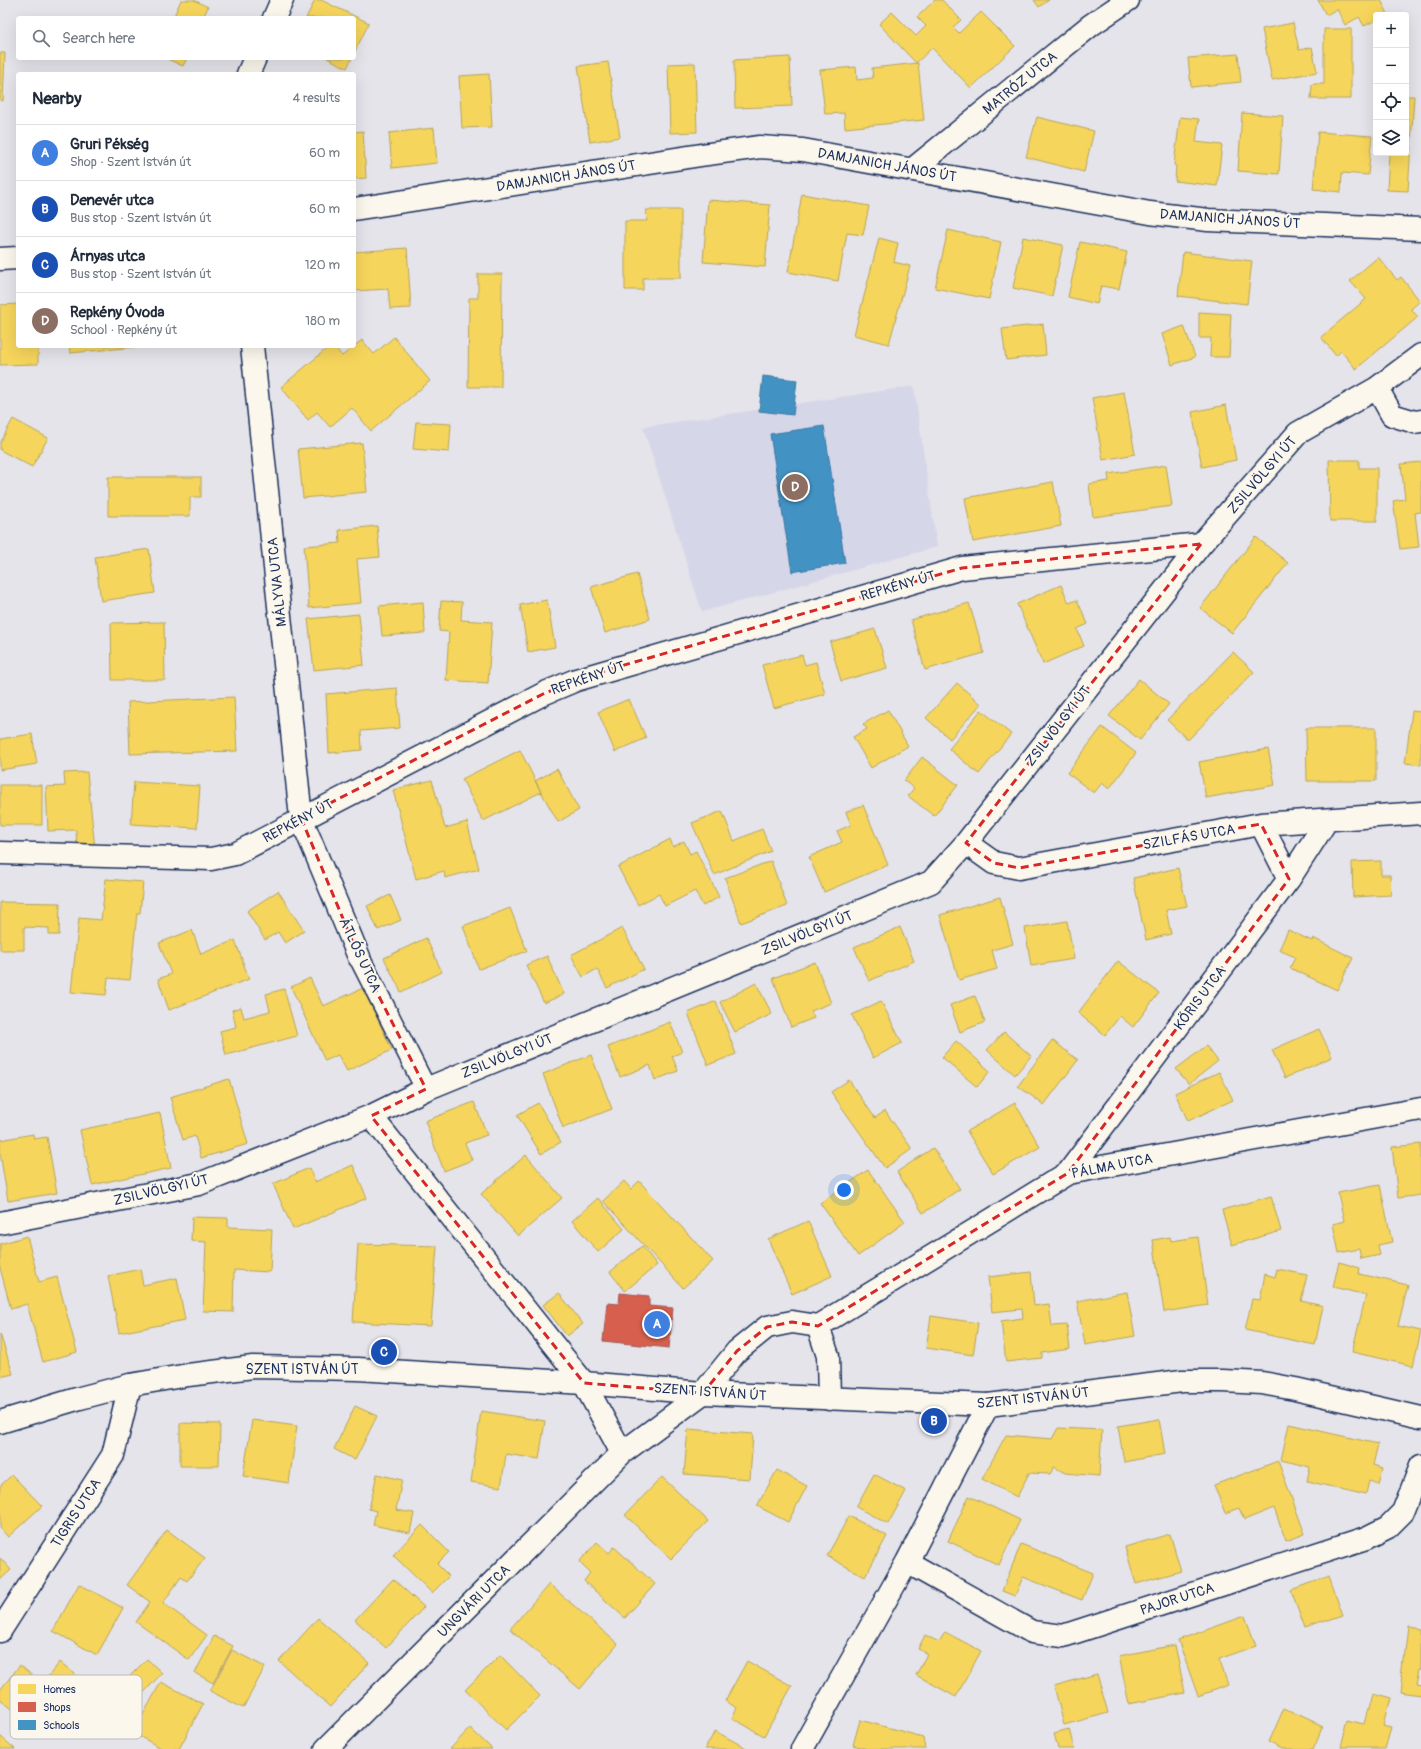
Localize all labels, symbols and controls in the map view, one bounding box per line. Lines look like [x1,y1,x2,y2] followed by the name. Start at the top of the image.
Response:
[1373,12,1409,156] map controls
[1373,12,1409,48] button: +
[16,16,356,60] search box
[30,27,52,49] icon: search
[62,29,135,48] text: Search here
[979,47,1061,118] street label: MATRÓZ UTCA
[1373,48,1409,84] button: −
[1373,84,1409,120] button: locate
[32,88,81,109] text: Nearby
[293,90,340,106] text: 4 results
[1373,120,1409,156] button: layers
[70,135,149,154] text: Gruri Pékség
[816,143,958,186] street label: DAMJANICH JÁNOS ÚT
[41,145,49,161] text: A
[309,145,340,161] text: 60 m
[70,154,191,170] text: Shop · Szent István út
[495,156,637,195] street label: DAMJANICH JÁNOS ÚT
[70,191,154,210] text: Denevér utca
[41,201,49,217] text: B
[309,201,340,217] text: 60 m
[1159,205,1301,232] street label: DAMJANICH JÁNOS ÚT
[70,210,211,226] text: Bus stop · Szent István út
[70,247,145,266] text: Árnyas utca
[41,257,49,273] text: C
[304,257,340,273] text: 120 m
[70,266,211,282] text: Bus stop · Szent István út
[70,303,165,322] text: Repkény Óvoda
[41,313,49,329] text: D
[305,313,340,329] text: 180 m
[70,322,177,338] text: School · Repkény út
[1223,432,1300,517] street label: ZSILVÖLGYI ÚT
[782,472,808,502] pin: D
[263,536,290,628] street label: MÁLYVA UTCA
[858,566,938,605] street label: REPKÉNY ÚT
[548,656,627,699] street label: REPKÉNY ÚT
[1021,682,1095,769] street label: ZSILVÖLGYI ÚT
[259,794,336,847] street label: REPKÉNY ÚT
[1141,820,1236,853] street label: SZILFÁS UTCA
[759,906,855,959] street label: ZSILVÖLGYI ÚT
[335,915,386,995] street label: ÁTLÓS UTCA
[1170,962,1230,1033] street label: KŐRIS UTCA
[459,1029,555,1082] street label: ZSILVÖLGYI ÚT
[1070,1149,1154,1182] street label: PÁLMA UTCA
[112,1170,210,1209] street label: ZSILVÖLGYI ÚT
[834,1180,854,1200] your location
[644,1309,670,1339] pin: A
[371,1337,397,1367] pin: C
[246,1360,359,1378] street label: SZENT ISTVÁN ÚT
[653,1379,767,1404] street label: SZENT ISTVÁN ÚT
[976,1383,1090,1412] street label: SZENT ISTVÁN ÚT
[921,1406,947,1436] pin: B
[47,1475,105,1551] street label: TIGRIS UTCA
[433,1560,514,1641] street label: UNGVÁRI UTCA
[1138,1579,1216,1619] street label: PAJOR UTCA
[10,1675,142,1739] legend
[43,1683,76,1696] text: Homes
[43,1701,71,1714] text: Shops
[43,1719,80,1732] text: Schools

